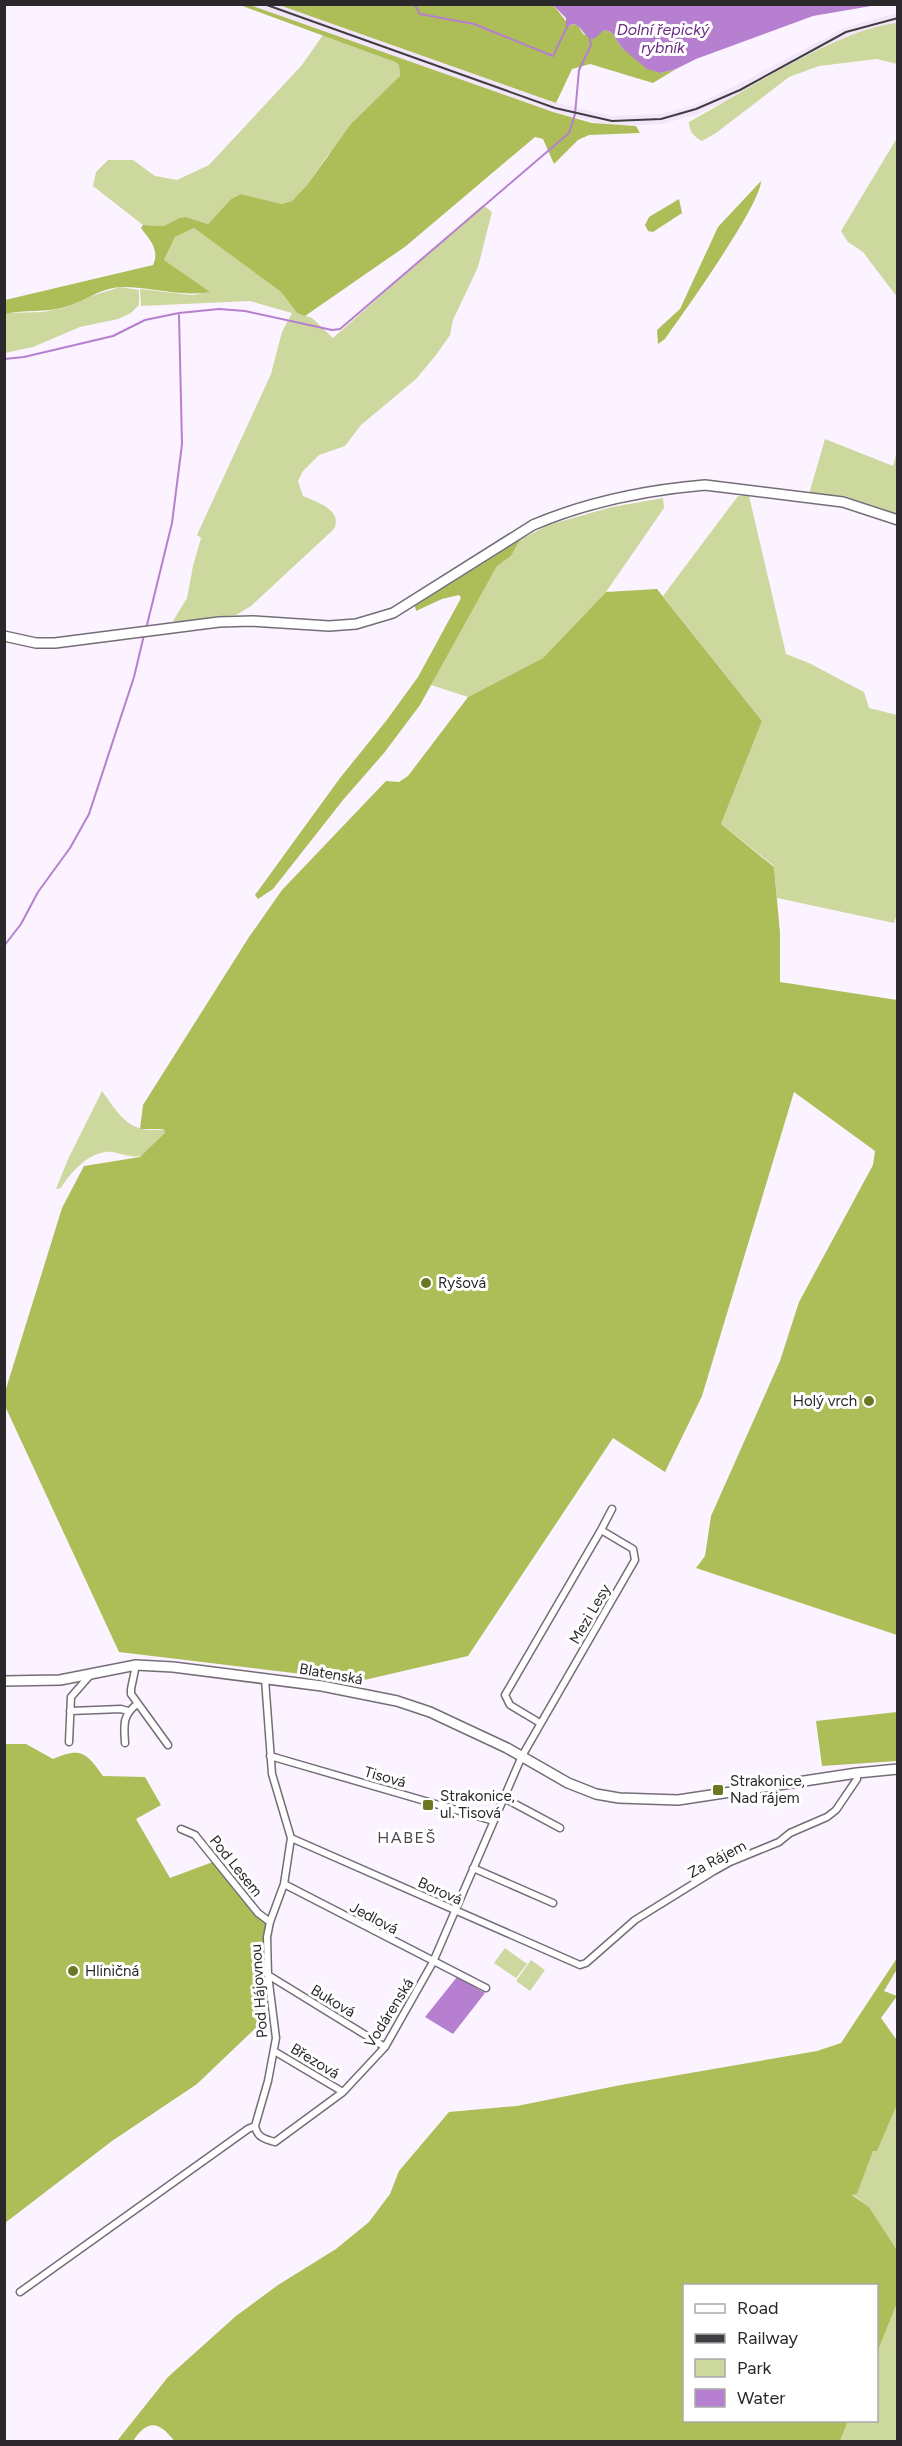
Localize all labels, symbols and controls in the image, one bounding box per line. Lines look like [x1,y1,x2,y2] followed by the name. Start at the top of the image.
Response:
[617,20,710,57] water label: Dolní řepický rybník
[438,1274,486,1292] place label: Ryšová
[419,1276,433,1290] marker: Ryšová
[793,1392,857,1410] place label: Holý vrch
[862,1394,876,1408] marker: Holý vrch
[566,1581,614,1647] street label: Mezi Lesy
[298,1660,364,1688] street label: Blatenská
[362,1762,408,1792] street label: Tisová
[730,1772,805,1807] place label: Strakonice, Nad rájem
[711,1783,725,1797] marker: Strakonice, Nad rájem
[440,1787,515,1822] place label: Strakonice, ul. Tisová
[421,1798,435,1812] marker: Strakonice, ul. Tisová
[377,1828,437,1847] district label: HABEŠ
[206,1832,266,1900] street label: Pod Lesem
[685,1836,749,1882] street label: Za Rájem
[415,1873,465,1909] street label: Borová
[347,1898,401,1938] street label: Jedlová
[247,1943,271,2039] street label: Pod Hájovnou
[85,1962,139,1980] place label: Hliničná
[66,1964,80,1978] marker: Hliničná
[361,1975,417,2051] street label: Vodárenská
[308,1981,358,2021] street label: Buková
[287,2039,343,2083] street label: Březová
[683,2284,878,2422] legend
[737,2297,778,2319] text: Road
[737,2327,799,2349] text: Railway
[737,2357,772,2379] text: Park
[737,2387,785,2409] text: Water

